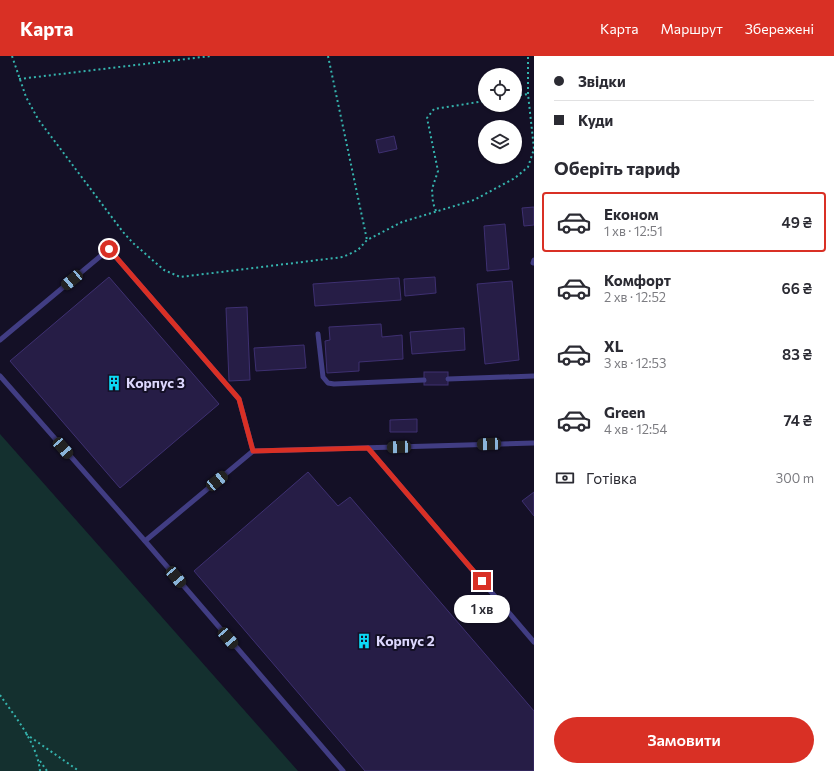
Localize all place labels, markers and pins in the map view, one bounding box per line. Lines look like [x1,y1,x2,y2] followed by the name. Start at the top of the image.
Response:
[105,374,123,392] building icon: Корпус 3
[126,374,185,391] place label: Корпус 3
[355,632,373,650] building icon: Корпус 2
[376,632,435,649] place label: Корпус 2

